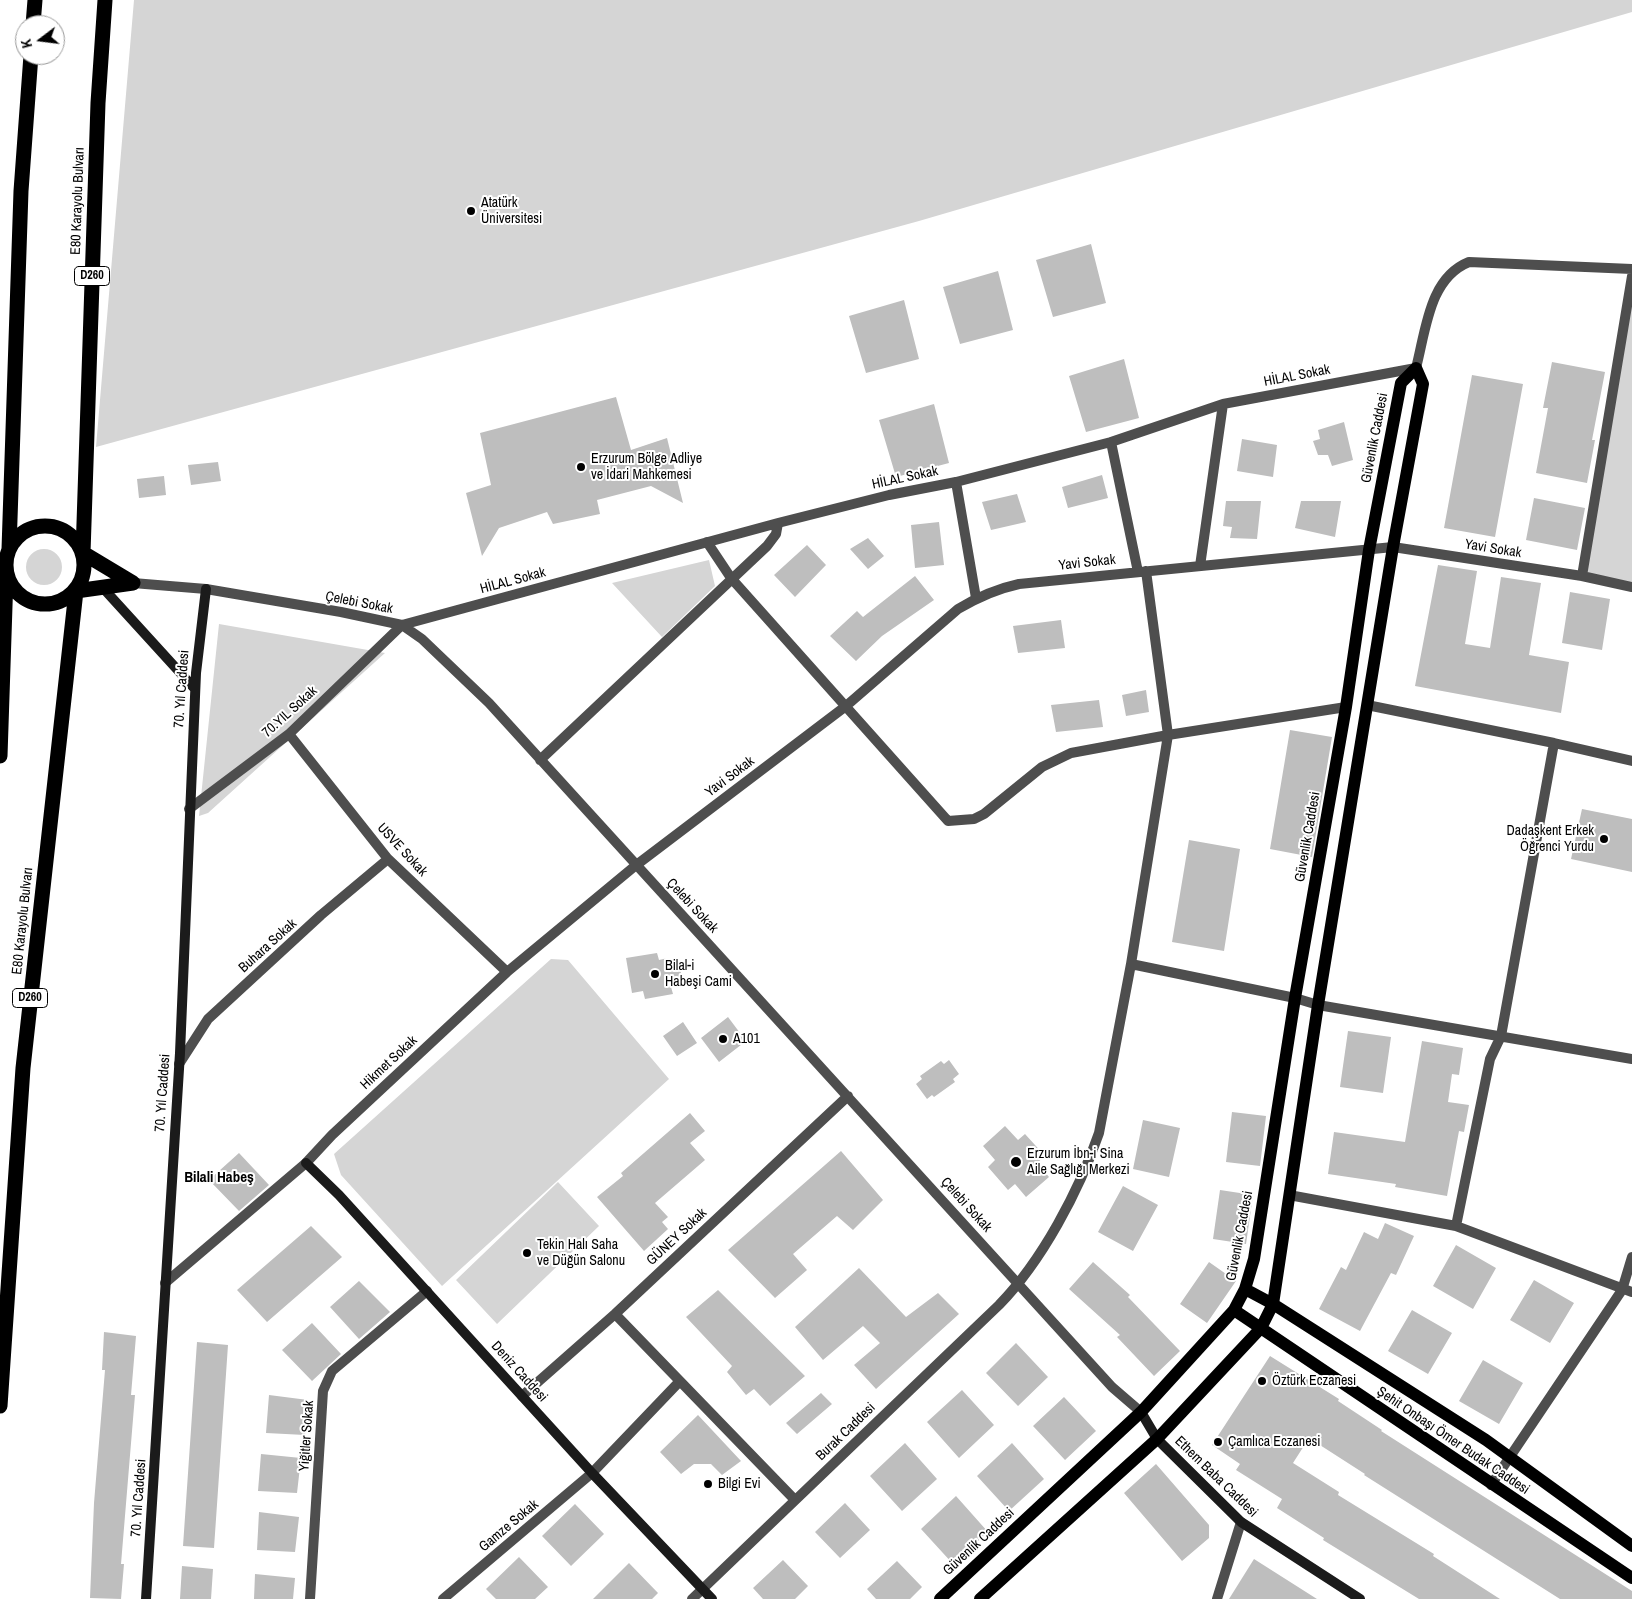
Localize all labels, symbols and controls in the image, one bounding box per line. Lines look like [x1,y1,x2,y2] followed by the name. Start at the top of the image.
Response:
[15,15,65,65] north arrow
[17,37,36,50] text: K
[68,147,88,255] street label: E80 Karayolu Bulvarı
[481,195,542,228] place label: Atatürk Üniversitesi
[465,205,477,217] marker: Atatürk Üniversitesi
[74,266,110,286] road number: D260
[1263,361,1331,391] street label: HİLAL Sokak
[1358,392,1392,484] street label: Güvenlik Caddesi
[591,451,702,484] place label: Erzurum Bölge Adliye ve İdari Mahkemesi
[575,461,587,473] marker: Erzurum Bölge Adliye ve İdari Mahkemesi
[870,463,940,493] street label: HİLAL Sokak
[1463,536,1523,562] street label: Yavi Sokak
[1058,552,1116,574] street label: Yavi Sokak
[478,564,548,598] street label: HİLAL Sokak
[324,588,394,618] street label: Çelebi Sokak
[171,649,193,729] street label: 70. Yıl Caddesi
[259,683,321,741] street label: 70.YIL Sokak
[702,753,758,801] street label: Yavi Sokak
[1292,791,1324,883] street label: Güvenlik Caddesi
[373,820,431,880] street label: USVE Sokak
[1507,823,1594,856] place label: Dadaşkent Erkek Öğrenci Yurdu
[1598,833,1610,845] marker: Dadaşkent Erkek Öğrenci Yurdu
[9,866,37,976] street label: E80 Karayolu Bulvarı
[663,875,721,937] street label: Çelebi Sokak
[236,916,300,976] street label: Buhara Sokak
[665,958,732,990] place label: Bilal-i Habeşi Cami
[649,968,661,980] marker: Bilal-i Habeşi Cami
[12,988,48,1008] road number: D260
[733,1031,760,1047] place label: A101
[357,1032,421,1094] street label: Hikmet Sokak
[717,1033,729,1045] marker: A101
[152,1053,174,1133] street label: 70. Yıl Caddesi
[1027,1146,1130,1178] place label: Erzurum İbn-i Sina Aile Sağlığı Merkezi
[1009,1155,1023,1169] marker: Erzurum İbn-i Sina Aile Sağlığı Merkezi
[184,1169,254,1187] district label: Bilali Habeş
[937,1174,995,1236] street label: Çelebi Sokak
[1223,1190,1257,1282] street label: Güvenlik Caddesi
[644,1205,710,1269] street label: GÜNEY Sokak
[537,1237,625,1270] place label: Tekin Halı Saha ve Düğün Salonu
[521,1247,533,1259] marker: Tekin Halı Saha ve Düğün Salonu
[487,1338,551,1406] street label: Deniz Caddesi
[1272,1373,1356,1389] place label: Öztürk Eczanesi
[1256,1375,1268,1387] marker: Öztürk Eczanesi
[1373,1384,1533,1498] street label: Şehit Onbaşı Ömer Budak Caddesi
[296,1400,318,1472] street label: Yiğitler Sokak
[813,1400,879,1464] street label: Burak Caddesi
[1171,1433,1261,1521] street label: Ethem Baba Caddesi
[1228,1434,1321,1450] place label: Çamlıca Eczanesi
[1212,1436,1224,1448] marker: Çamlıca Eczanesi
[128,1458,150,1538] street label: 70. Yıl Caddesi
[718,1476,761,1492] place label: Bilgi Evi
[702,1478,714,1490] marker: Bilgi Evi
[476,1496,542,1556] street label: Gamze Sokak
[940,1505,1018,1579] street label: Güvenlik Caddesi

